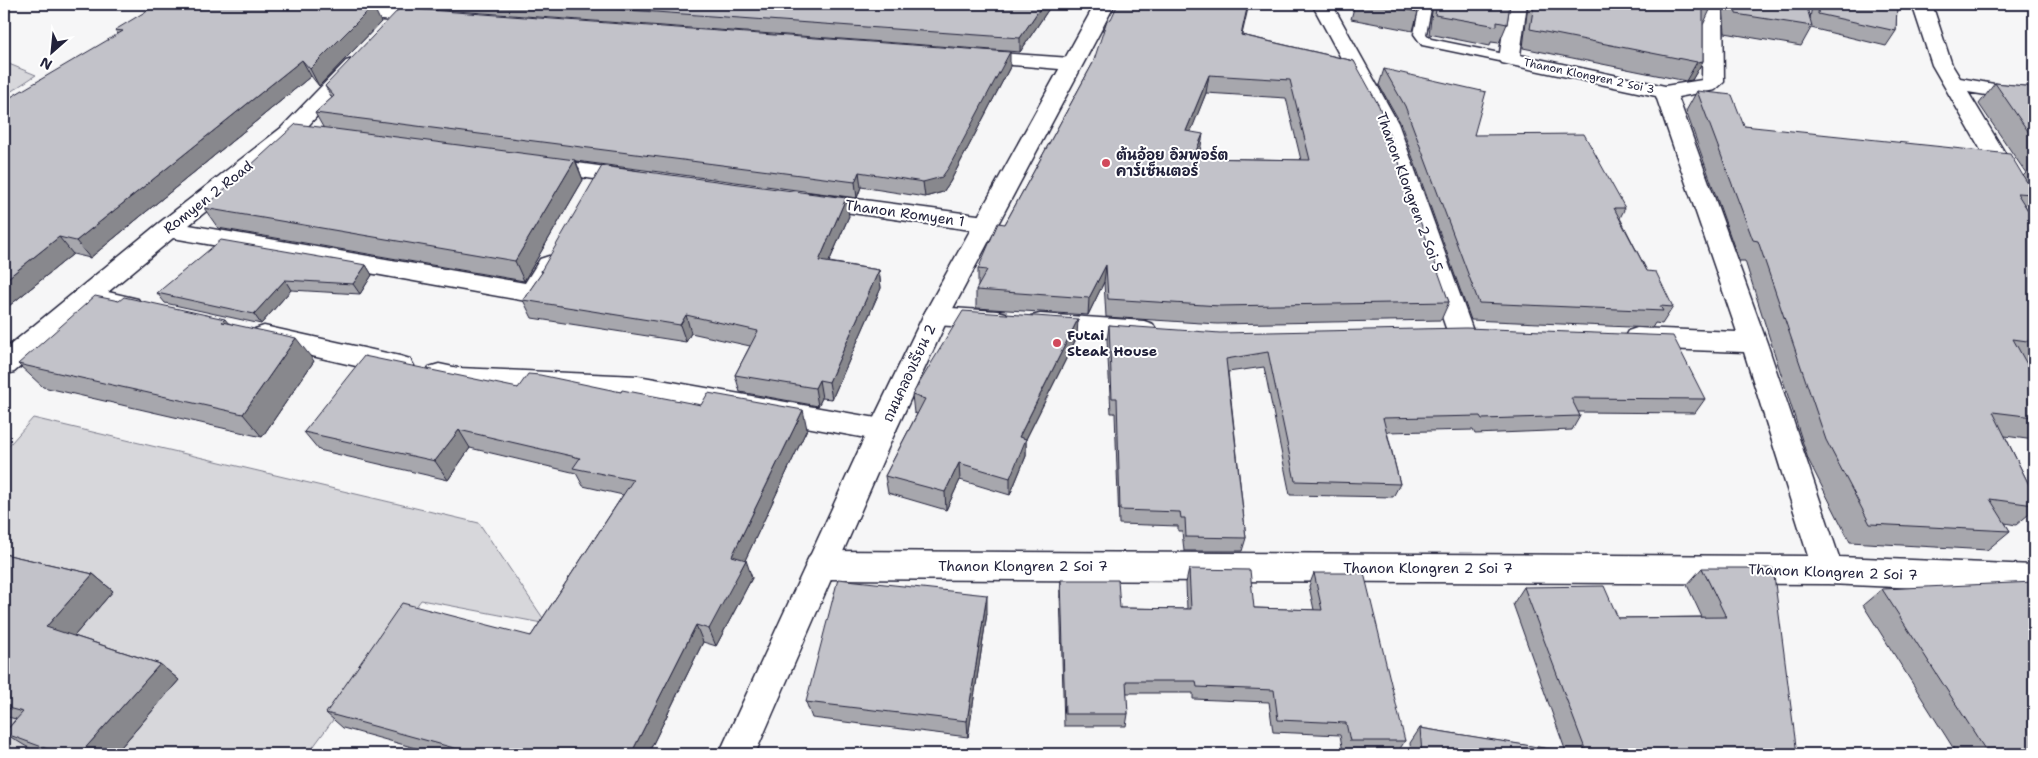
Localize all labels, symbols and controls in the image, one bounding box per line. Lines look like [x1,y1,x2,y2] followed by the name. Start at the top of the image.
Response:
[28,28,78,78] north arrow
[37,53,55,74] text: N
[1522,55,1656,97] street label: Thanon Klongren 2 Soi 3
[1373,110,1447,274] street label: Thanon Klongren 2 Soi 5
[1116,145,1228,180] place label: ต้นอ้อย อิมพอร์ต คาร์เซ็นเตอร์
[160,156,256,237] street label: Romyen 2 Road
[1100,157,1112,169] marker: ต้นอ้อย อิมพอร์ต คาร์เซ็นเตอร์
[844,196,966,230] street label: Thanon Romyen 1
[878,321,940,425] street label: ถนนคลองเรียน 2
[1067,326,1157,360] place label: Futai Steak House
[1051,337,1063,349] marker: Futai Steak House
[938,557,1108,575] street label: Thanon Klongren 2 Soi 7
[1343,559,1513,577] street label: Thanon Klongren 2 Soi 7
[1748,560,1918,584] street label: Thanon Klongren 2 Soi 7

